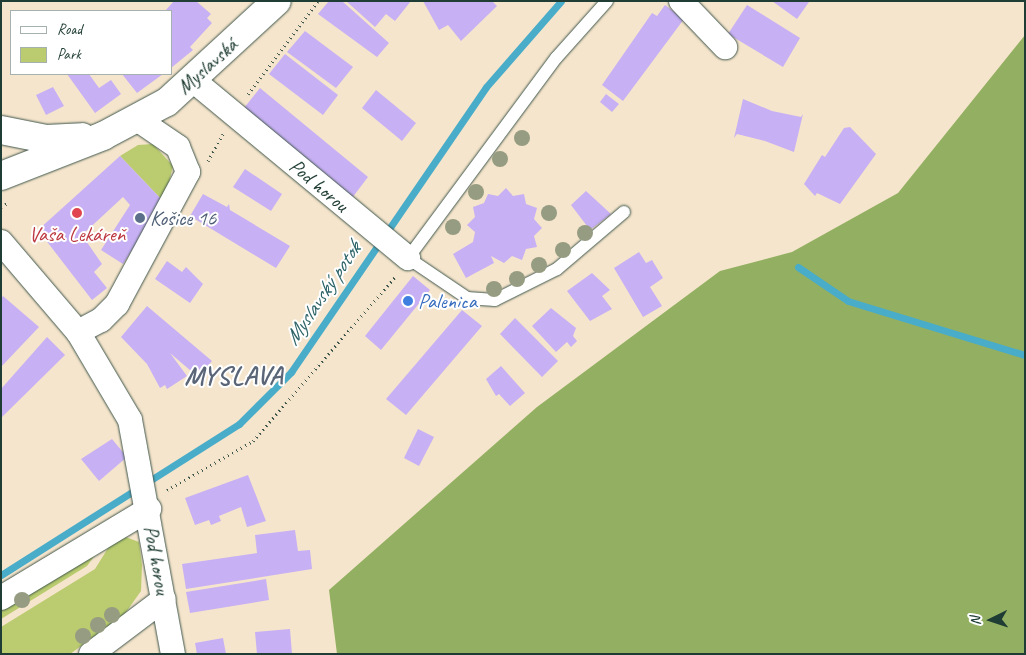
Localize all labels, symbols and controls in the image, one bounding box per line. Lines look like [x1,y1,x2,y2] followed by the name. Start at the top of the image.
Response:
[10,10,172,75] legend
[57,20,82,39] text: Road
[172,32,242,100] street label: Myslavská
[57,45,81,64] text: Park
[284,153,354,217] street label: Pod horou
[150,205,216,231] place label: Košice 16
[71,207,83,219] marker: Vaša Lekáreň
[134,212,146,224] marker: Košice 16
[29,221,125,247] place label: Vaša Lekáreň
[279,238,367,350] water label: Myslavský potok
[418,288,477,314] place label: Palenica
[402,295,414,307] marker: Palenica
[183,360,285,392] district label: MYSLAVA
[139,523,175,597] street label: Pod horou
[966,595,1016,645] north arrow
[967,616,984,626] text: N

